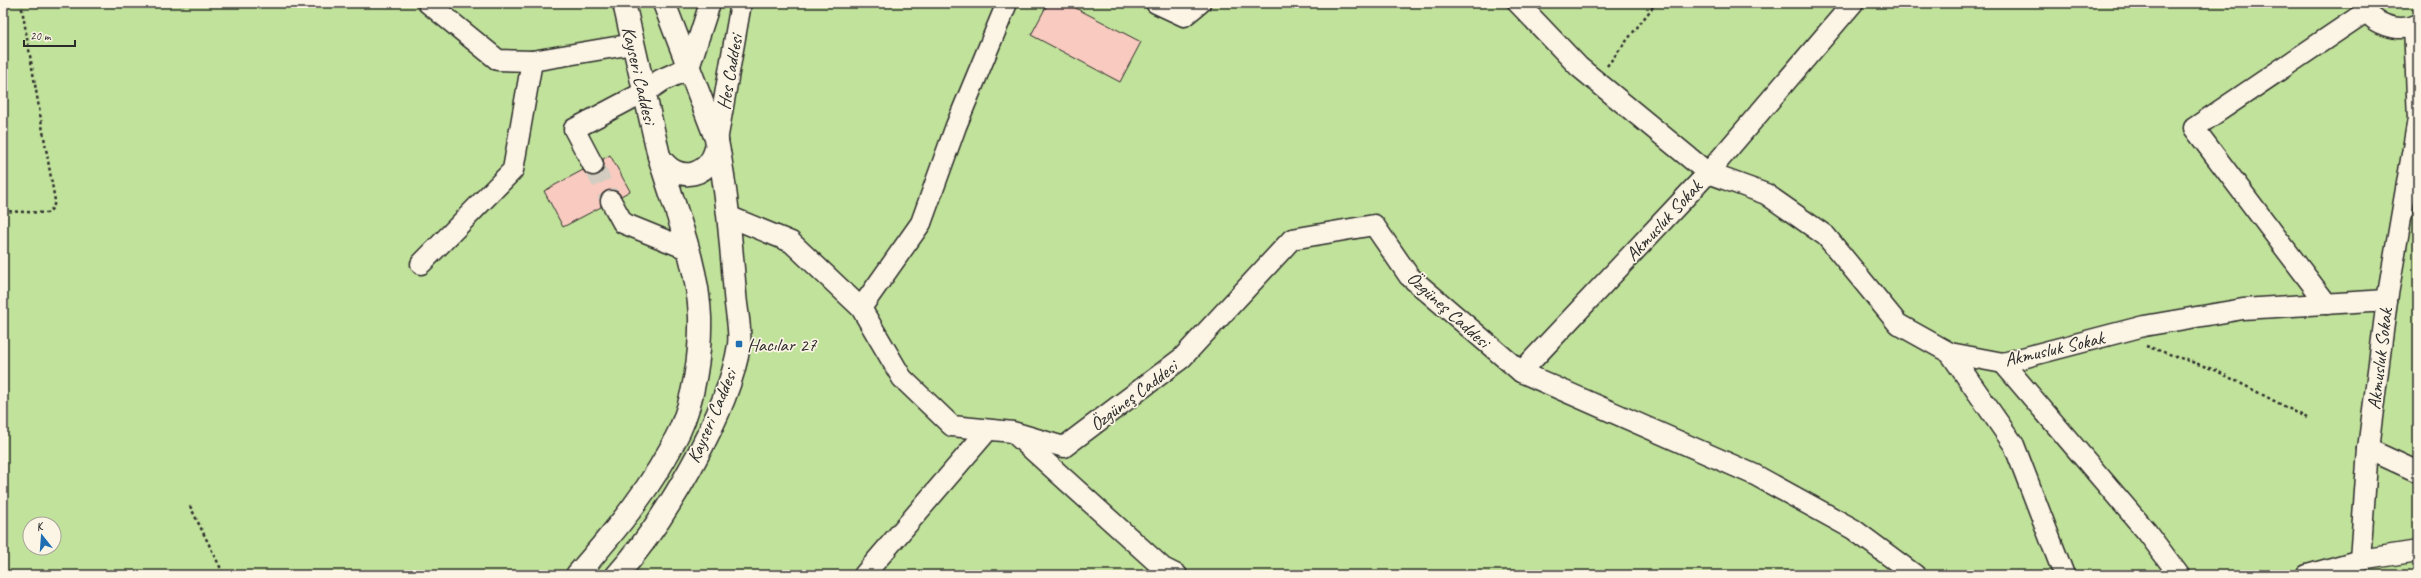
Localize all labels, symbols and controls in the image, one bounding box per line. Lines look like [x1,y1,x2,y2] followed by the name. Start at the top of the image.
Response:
[24,22,75,48] scale bar
[616,24,662,129] street label: Kayseri Caddesi
[30,28,52,44] text: 20 m
[712,30,749,112] street label: Hes Caddesi
[1620,174,1709,266] street label: Akmusluk Sokak
[1402,266,1497,355] street label: Özgüneş Caddesi
[2362,305,2398,411] street label: Akmusluk Sokak
[2002,325,2108,372] street label: Akmusluk Sokak
[747,333,818,357] place label: Hacılar 27
[734,339,744,349] marker: Hacılar 27
[1085,354,1184,436] street label: Özgüneş Caddesi
[681,364,743,467] street label: Kayseri Caddesi
[22,516,62,556] north arrow
[34,518,46,534] text: K

